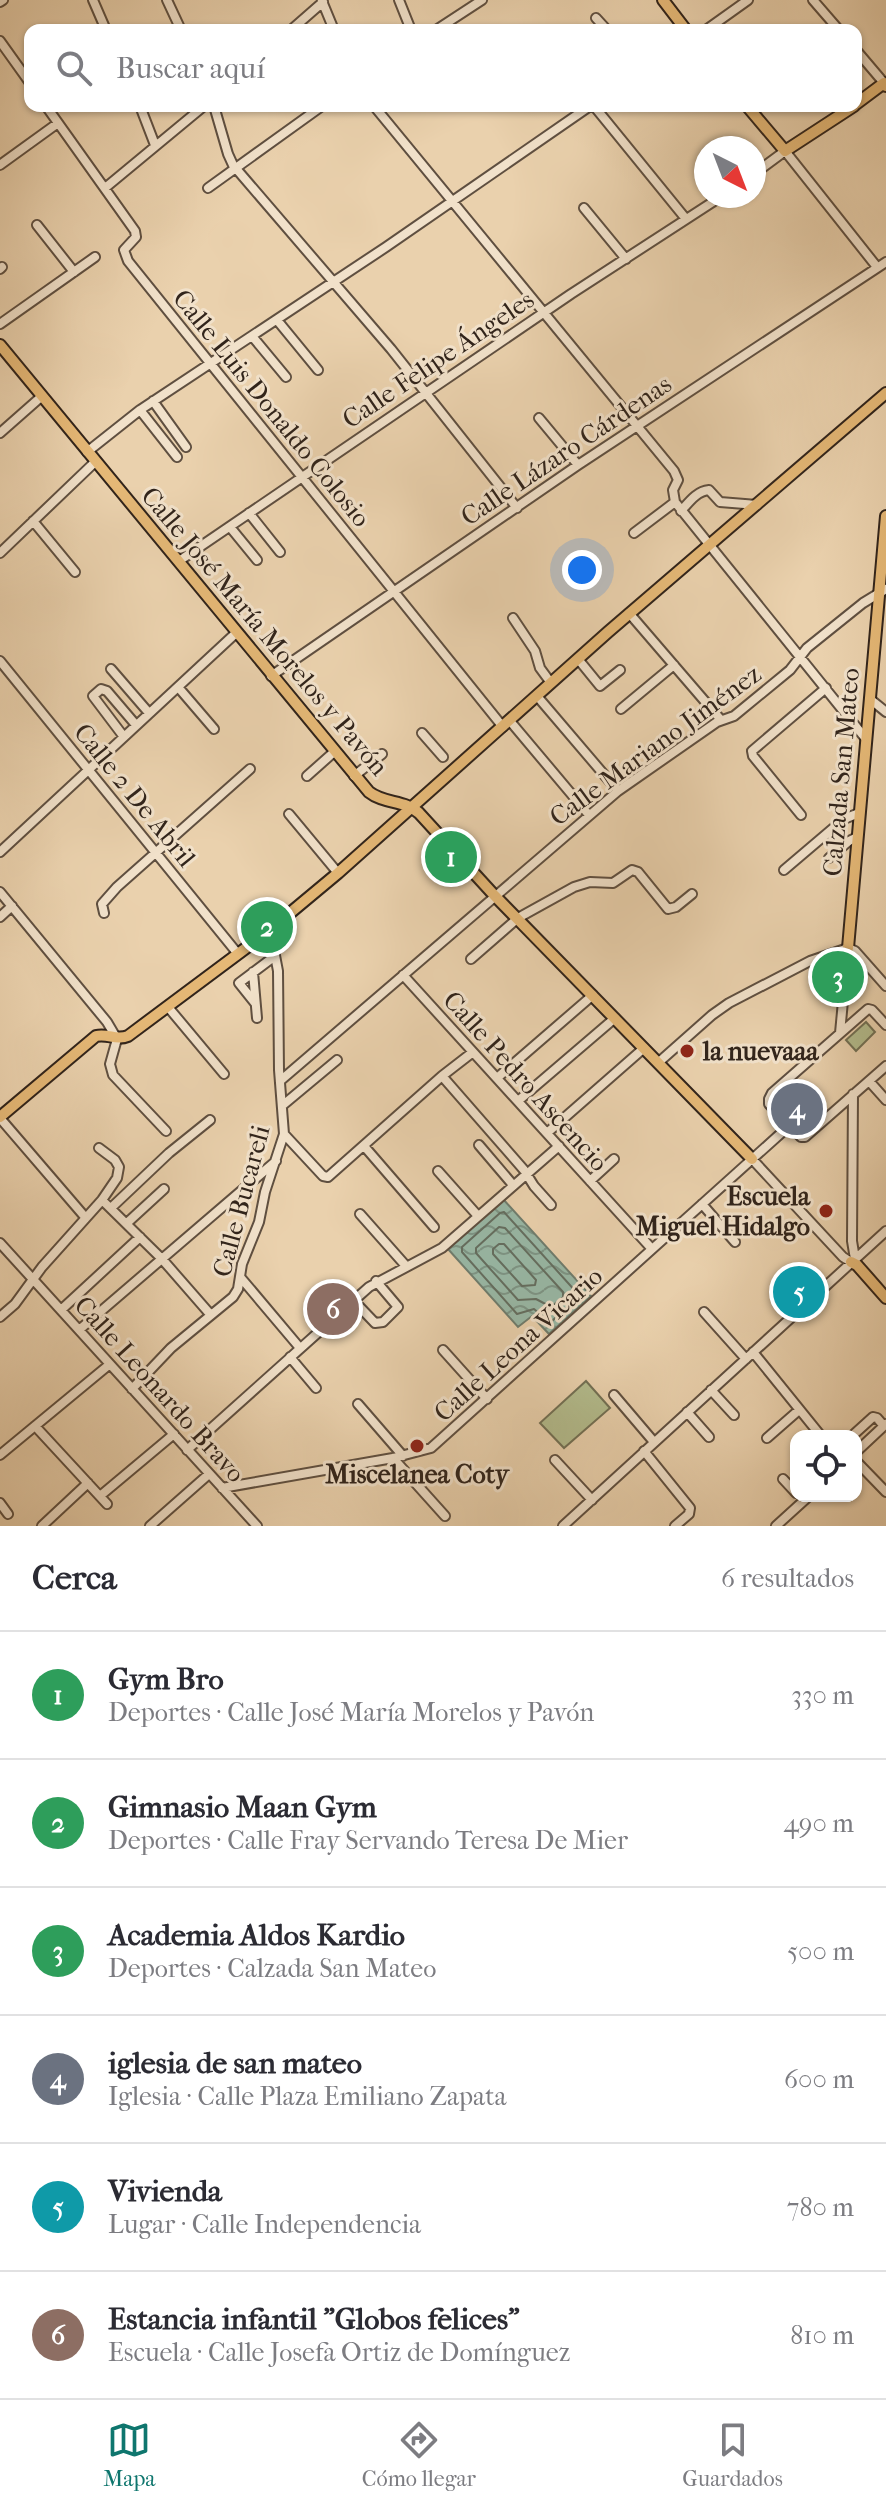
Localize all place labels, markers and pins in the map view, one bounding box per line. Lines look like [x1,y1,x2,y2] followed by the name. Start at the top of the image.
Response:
[425,827,477,887] pin: 1
[241,897,293,957] pin: 2
[812,947,864,1007] pin: 3
[702,1036,820,1067] place label: la nuevaaa
[678,1042,696,1060] marker: la nuevaaa
[771,1079,823,1139] pin: 4
[636,1181,811,1242] place label: Escuela Miguel Hidalgo
[817,1202,835,1220] marker: Escuela Miguel Hidalgo
[773,1262,825,1322] pin: 5
[307,1279,359,1339] pin: 6
[408,1437,426,1455] marker: Miscelanea Coty
[325,1459,511,1490] place label: Miscelanea Coty

